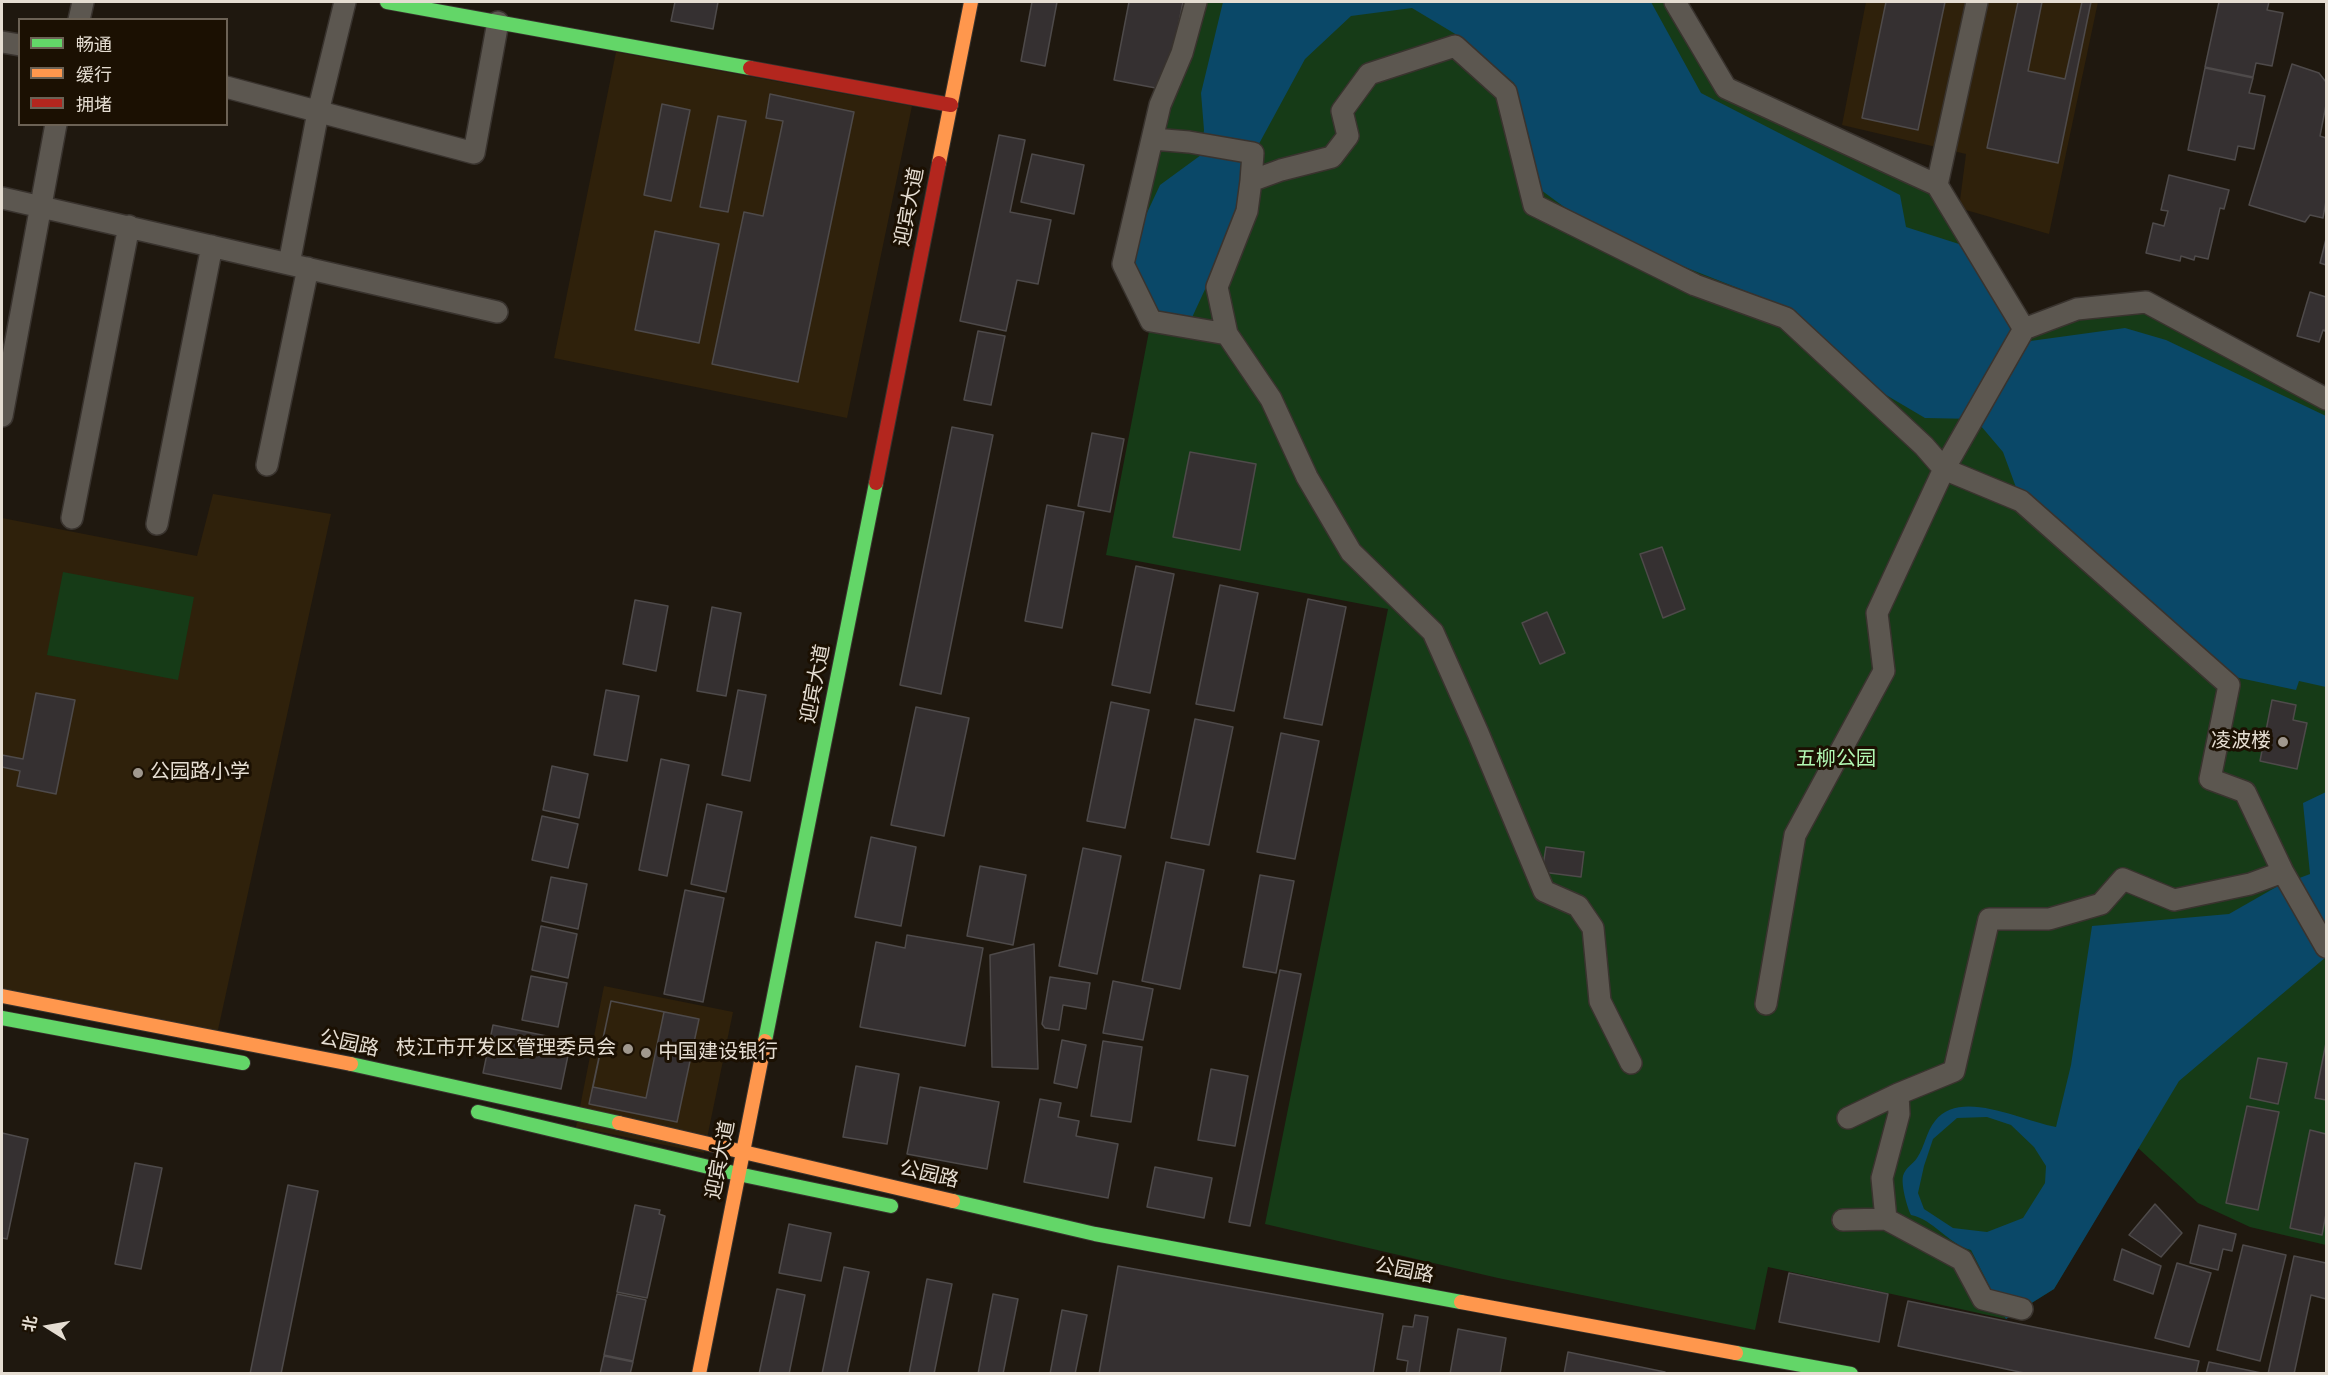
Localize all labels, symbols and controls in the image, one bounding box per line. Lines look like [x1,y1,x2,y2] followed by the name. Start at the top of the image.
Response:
[18,18,228,126] legend
[76,33,112,56] text: 畅通
[76,63,112,86] text: 缓行
[76,93,112,116] text: 拥堵
[891,165,929,249] street label: 迎宾大道
[797,642,835,726] street label: 迎宾大道
[2211,730,2271,754] place label: 凌波楼
[2276,735,2290,749] marker: 凌波楼
[1796,748,1876,772] park label: 五柳公园
[150,761,250,785] place label: 公园路小学
[131,766,145,780] marker: 公园路小学
[317,1026,381,1062] street label: 公园路
[396,1037,616,1061] place label: 枝江市开发区管理委员会
[658,1041,778,1065] place label: 中国建设银行
[621,1042,635,1056] marker: 枝江市开发区管理委员会
[639,1046,653,1060] marker: 中国建设银行
[702,1118,740,1202] street label: 迎宾大道
[897,1157,961,1193] street label: 公园路
[1372,1253,1436,1289] street label: 公园路
[18,1297,78,1357] north arrow
[18,1314,42,1333] text: 北

